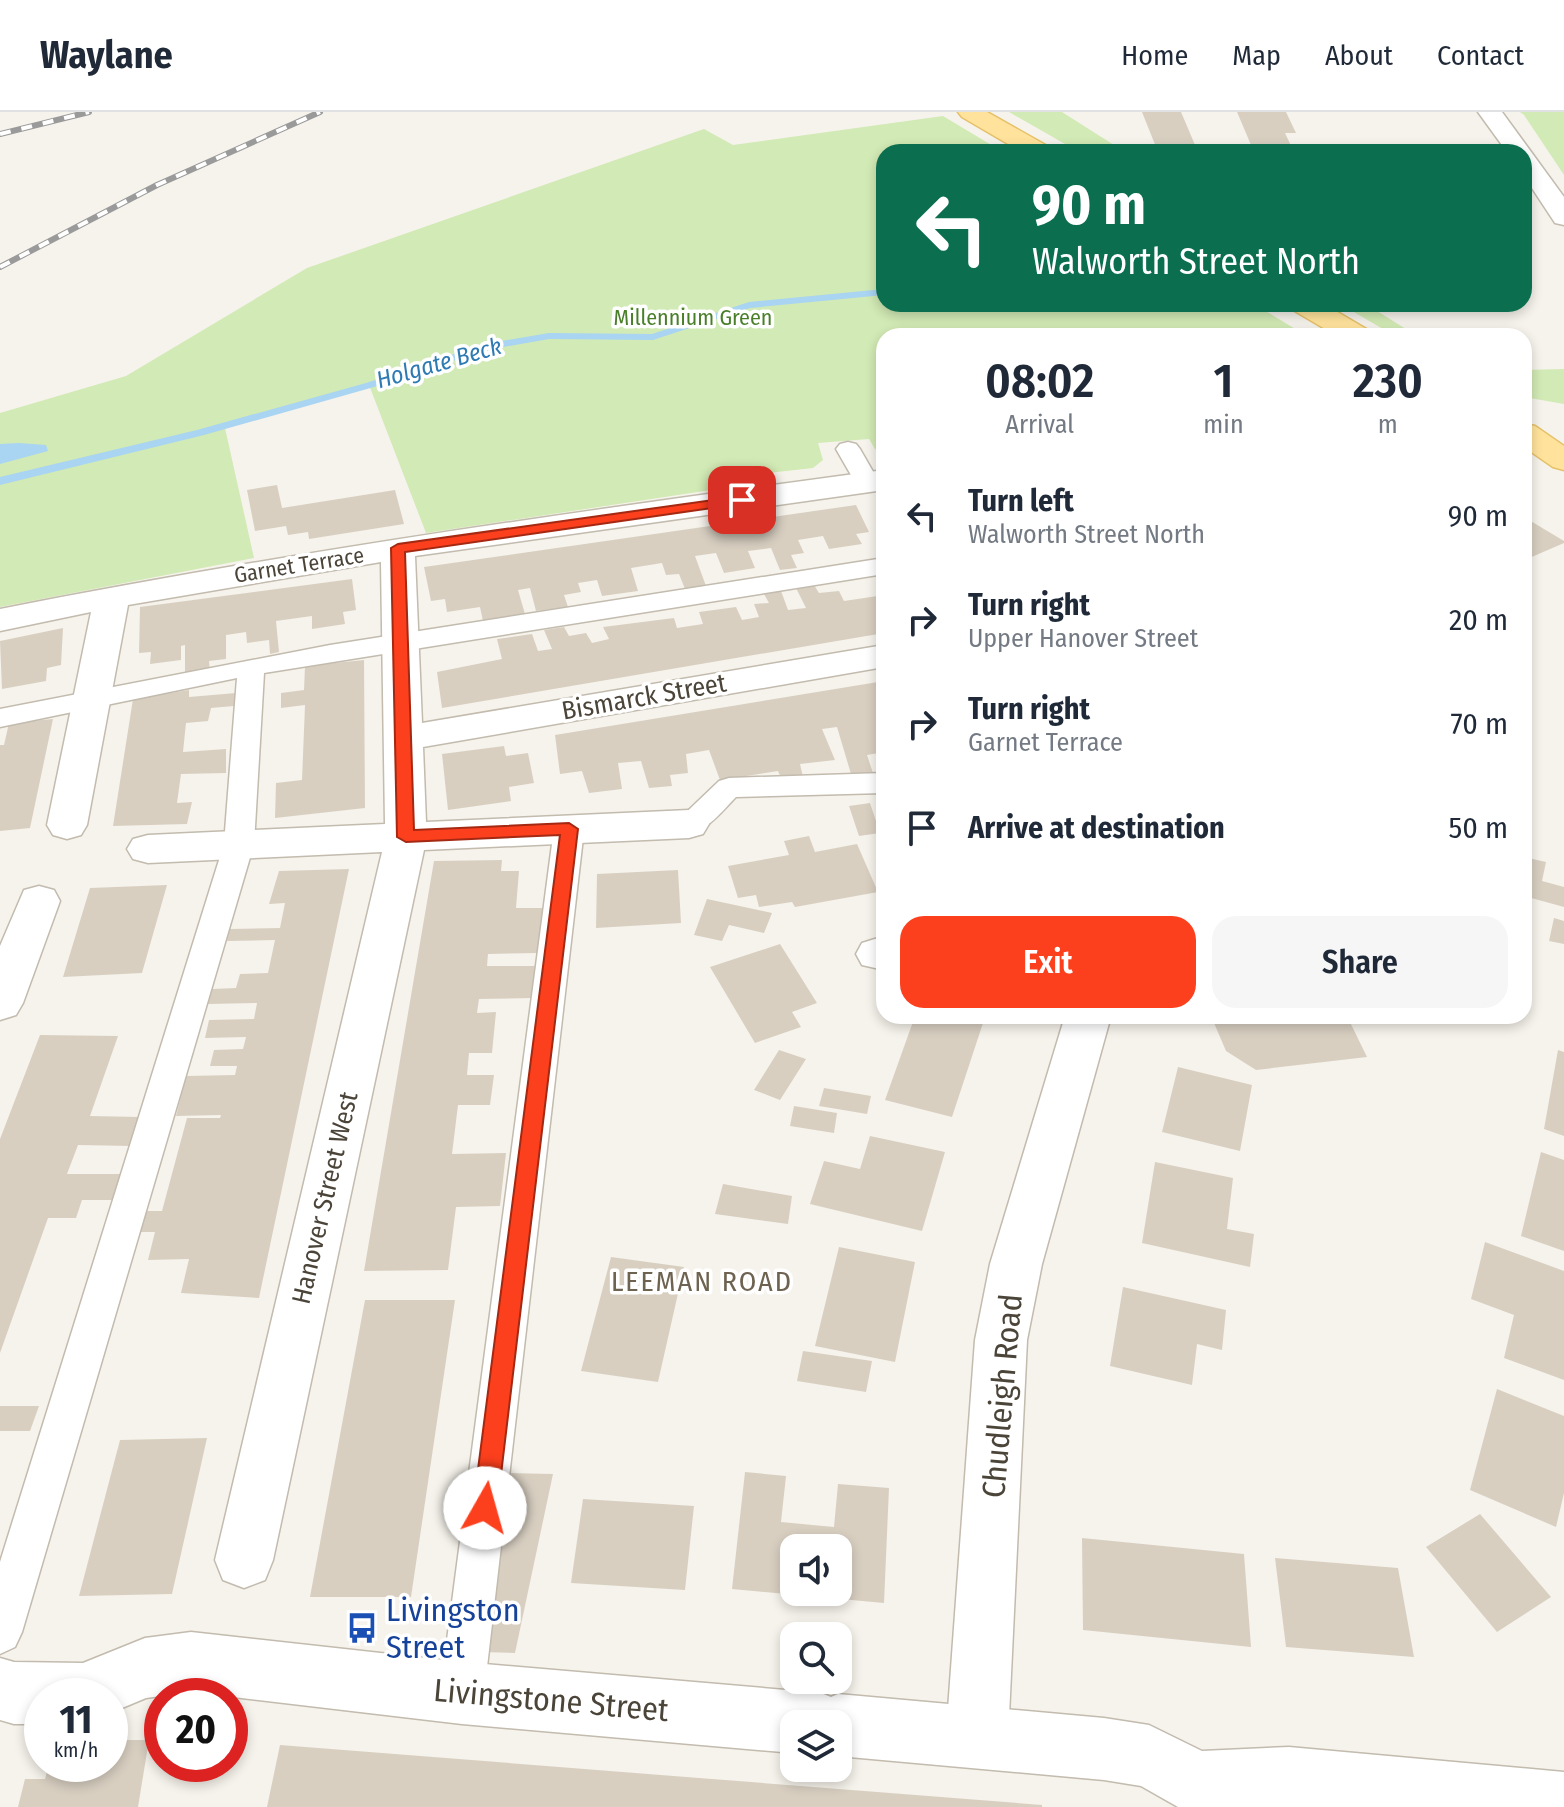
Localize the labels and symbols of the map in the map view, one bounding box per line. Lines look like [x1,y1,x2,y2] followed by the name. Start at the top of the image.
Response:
[614,304,772,331] park label: Millennium Green
[373,332,505,394] water label: Holgate Beck
[708,466,776,534] pin
[232,541,366,589] street label: Garnet Terrace
[559,667,729,727] street label: Bismarck Street
[285,1088,365,1307] street label: Hanover Street West
[611,1265,793,1298] district label: LEEMAN ROAD
[974,1292,1030,1500] street label: Chudleigh Road
[443,1466,527,1550] position arrow
[386,1591,520,1666] place label: Livingston Street
[345,1611,379,1645] bus stop icon: Livingston Street
[432,1671,671,1729] street label: Livingstone Street
[144,1678,248,1782] speed limit sign: 20

